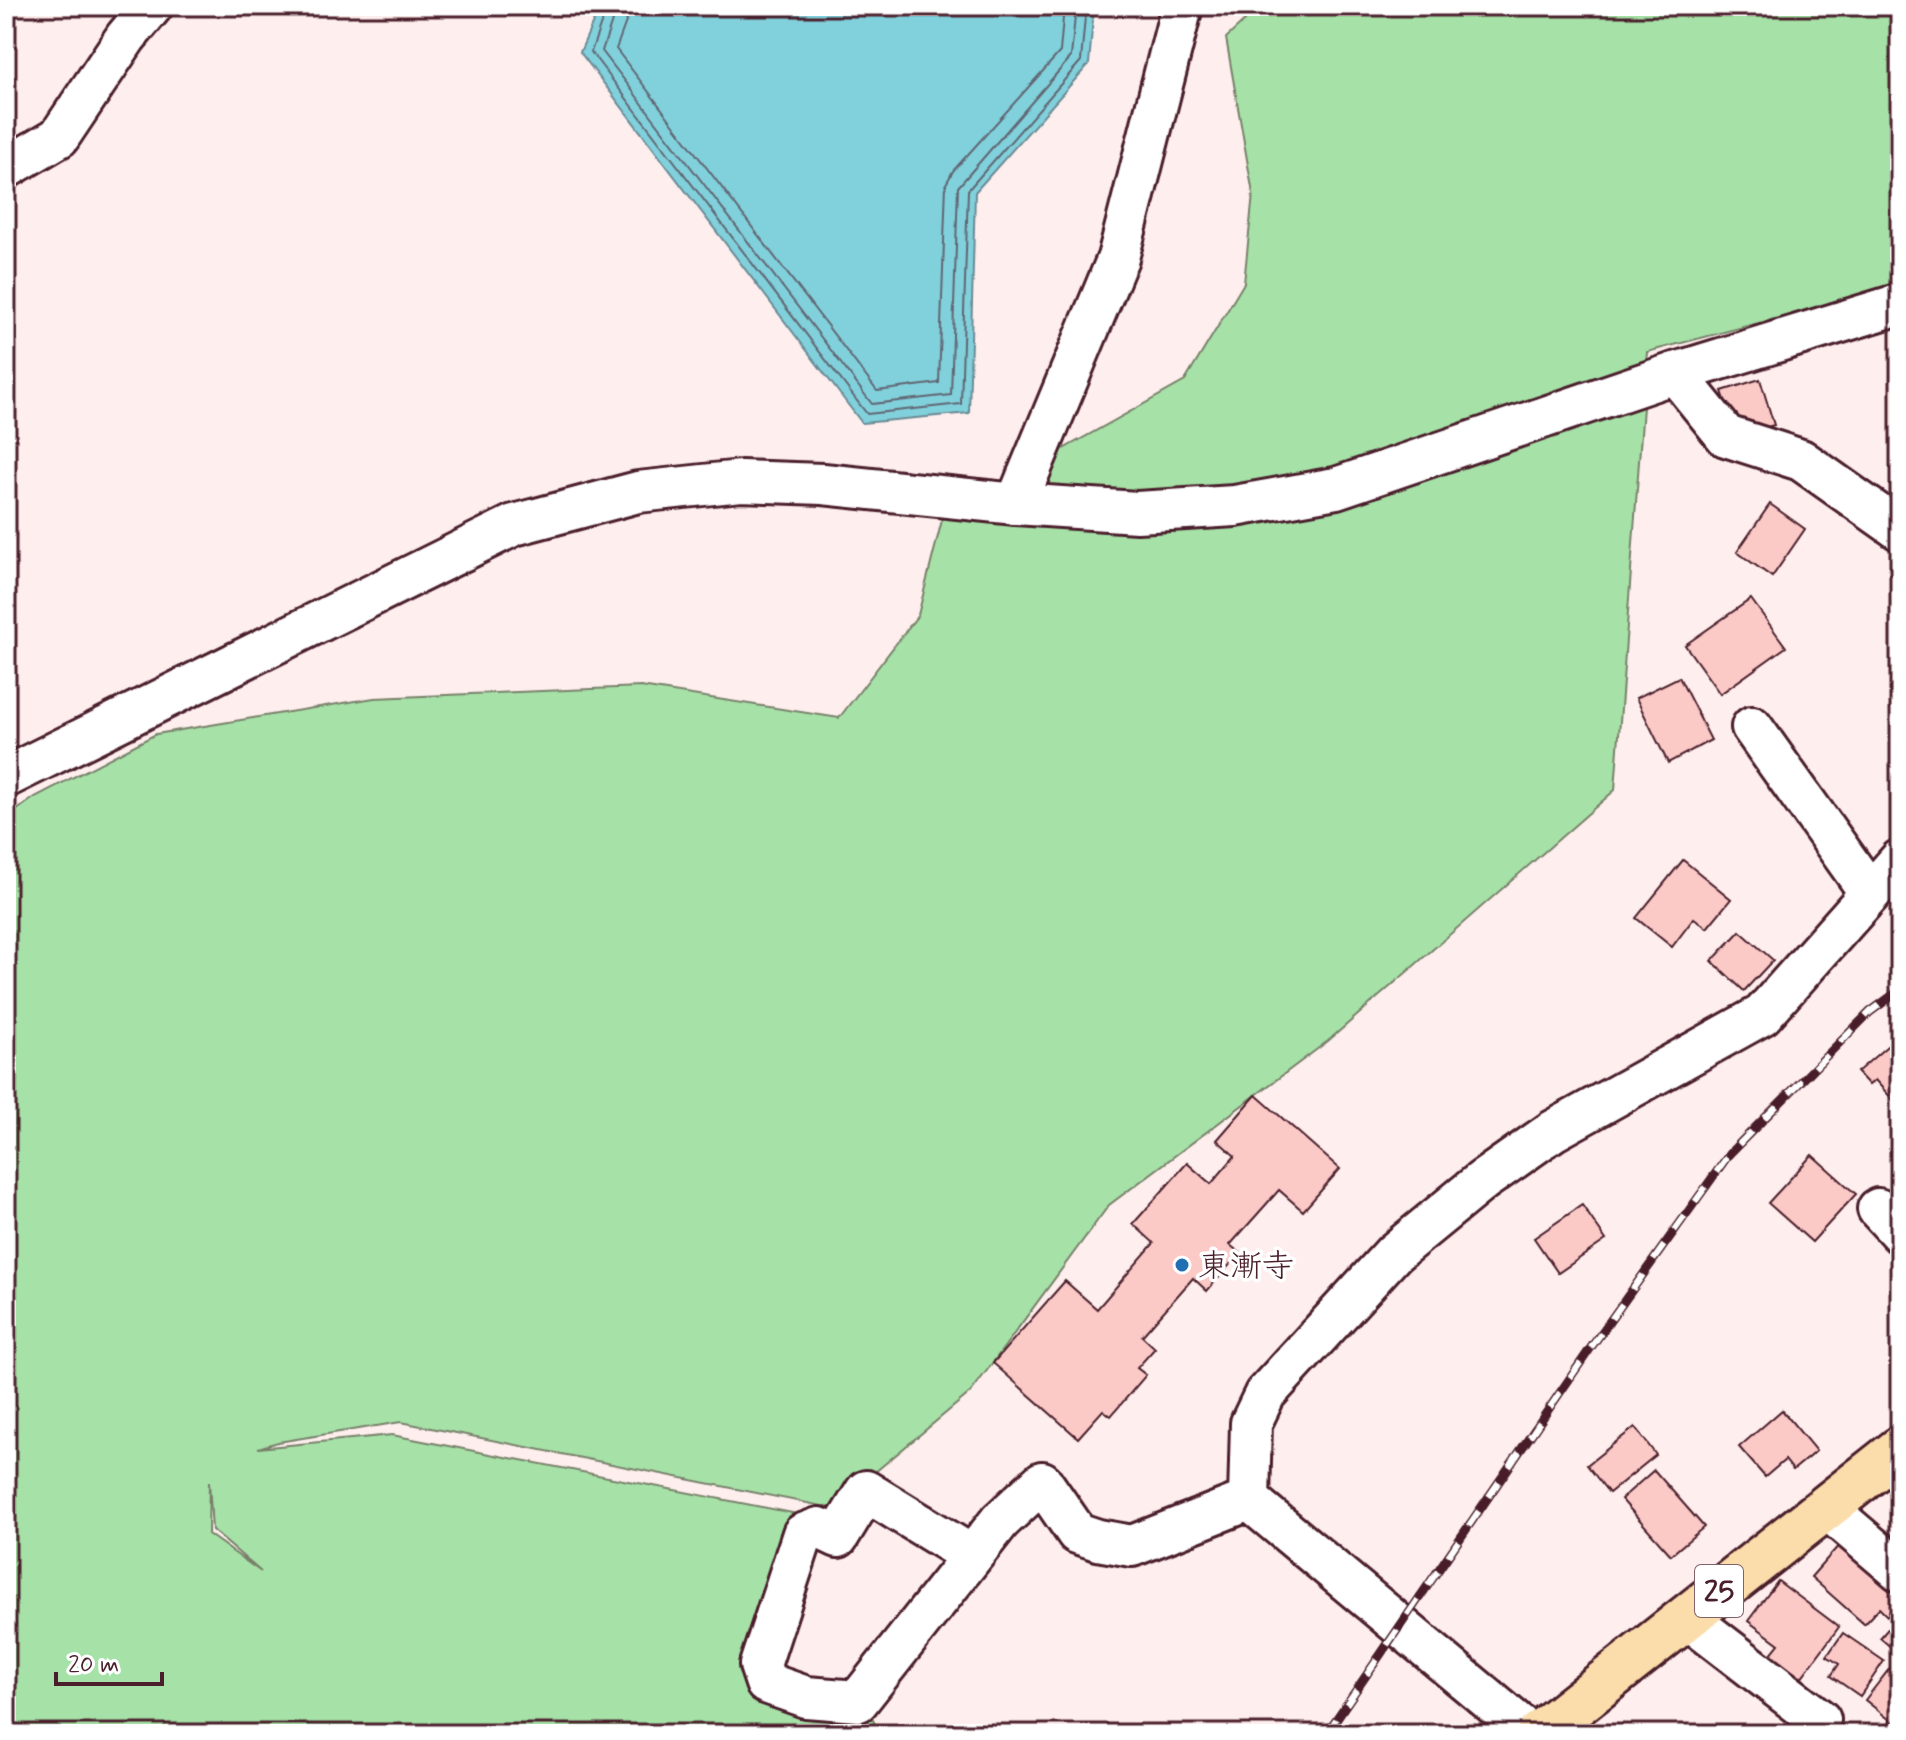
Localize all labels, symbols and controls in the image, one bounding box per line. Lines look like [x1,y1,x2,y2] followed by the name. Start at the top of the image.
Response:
[1198,1246,1294,1288] place label: 東漸寺
[1173,1256,1191,1274] marker: 東漸寺
[1695,1565,1743,1617] road number: 25
[56,1636,162,1686] scale bar
[68,1650,119,1681] text: 20 m

